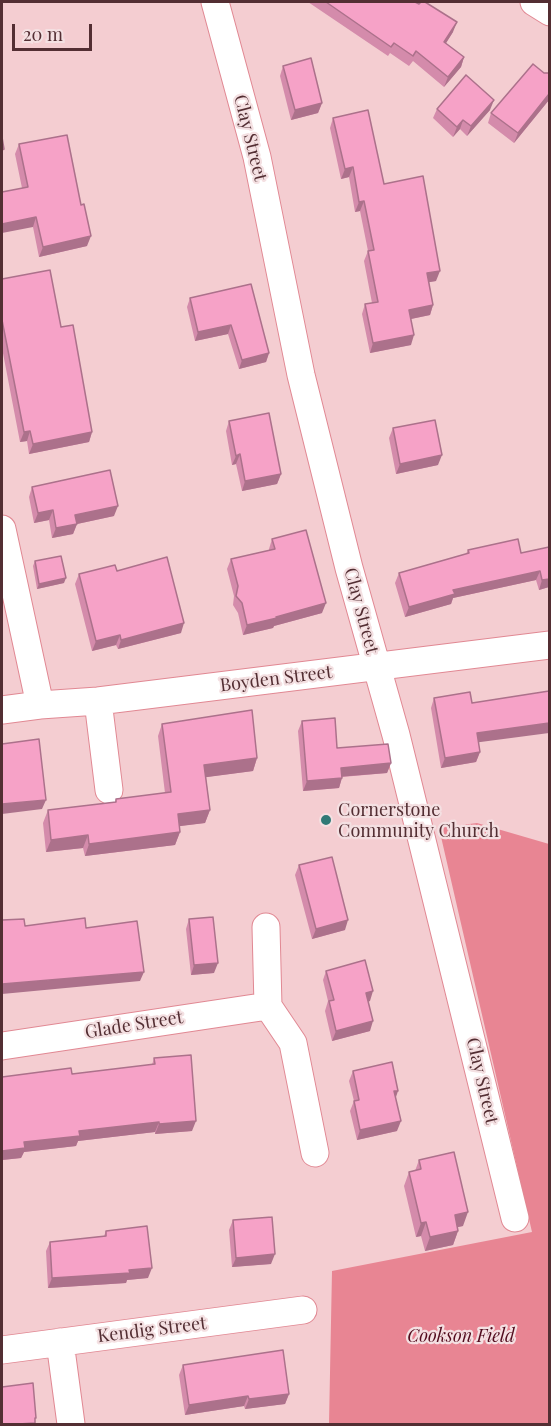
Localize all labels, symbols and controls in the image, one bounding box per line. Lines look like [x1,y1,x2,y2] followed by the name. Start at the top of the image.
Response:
[15,12,94,50] scale bar
[23,22,63,46] text: 20 m
[229,93,271,183] street label: Clay Street
[339,566,383,656] street label: Clay Street
[219,661,333,697] street label: Boyden Street
[338,799,499,842] place label: Cornerstone Community Church
[319,813,333,827] marker: Cornerstone Community Church
[83,1007,185,1043] street label: Glade Street
[462,1036,502,1126] street label: Clay Street
[96,1313,208,1347] street label: Kendig Street
[407,1325,515,1347] park label: Cookson Field

